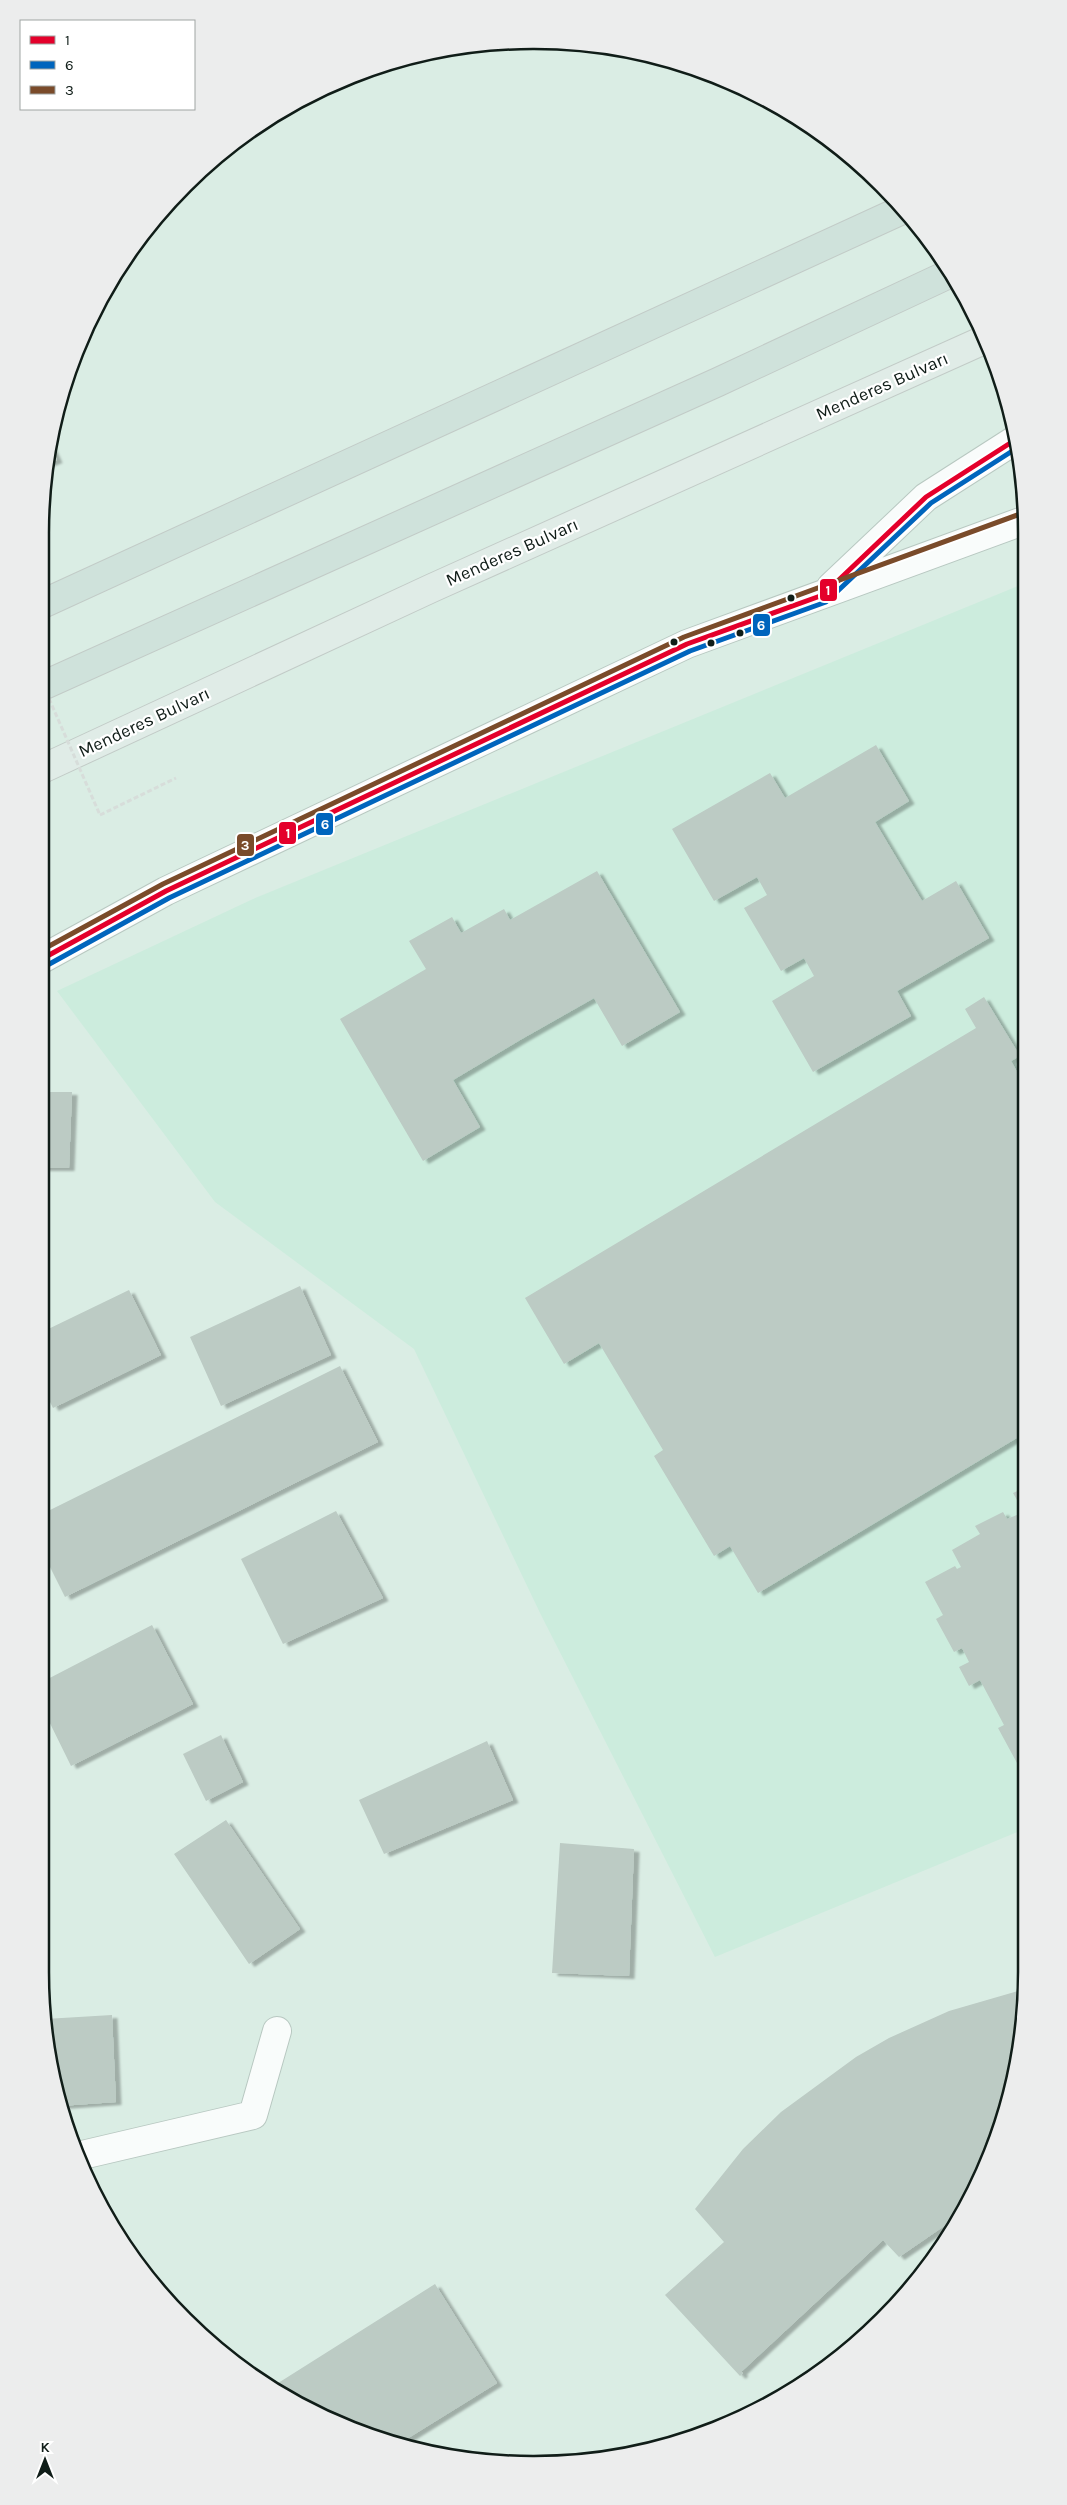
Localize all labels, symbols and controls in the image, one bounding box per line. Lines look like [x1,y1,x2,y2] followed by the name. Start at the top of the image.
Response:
[20,20,195,110] legend
[65,31,70,49] text: 1
[65,56,74,74] text: 6
[65,81,74,99] text: 3
[812,347,952,425] street label: Menderes Bulvarı
[442,513,582,591] street label: Menderes Bulvarı
[819,578,838,602] line badge: 1
[826,582,831,599] text: 1
[786,593,796,603] unlabelled marker
[752,613,771,637] line badge: 6
[757,617,765,634] text: 6
[735,628,745,638] unlabelled marker
[669,637,679,647] unlabelled marker
[706,638,716,648] unlabelled marker
[75,682,213,762] street label: Menderes Bulvarı
[315,812,334,836] line badge: 6
[321,816,329,833] text: 6
[278,821,297,845] line badge: 1
[286,825,291,842] text: 1
[236,833,255,857] line badge: 3
[241,837,249,854] text: 3
[20,2435,70,2485] north arrow
[40,2439,50,2456] text: K

